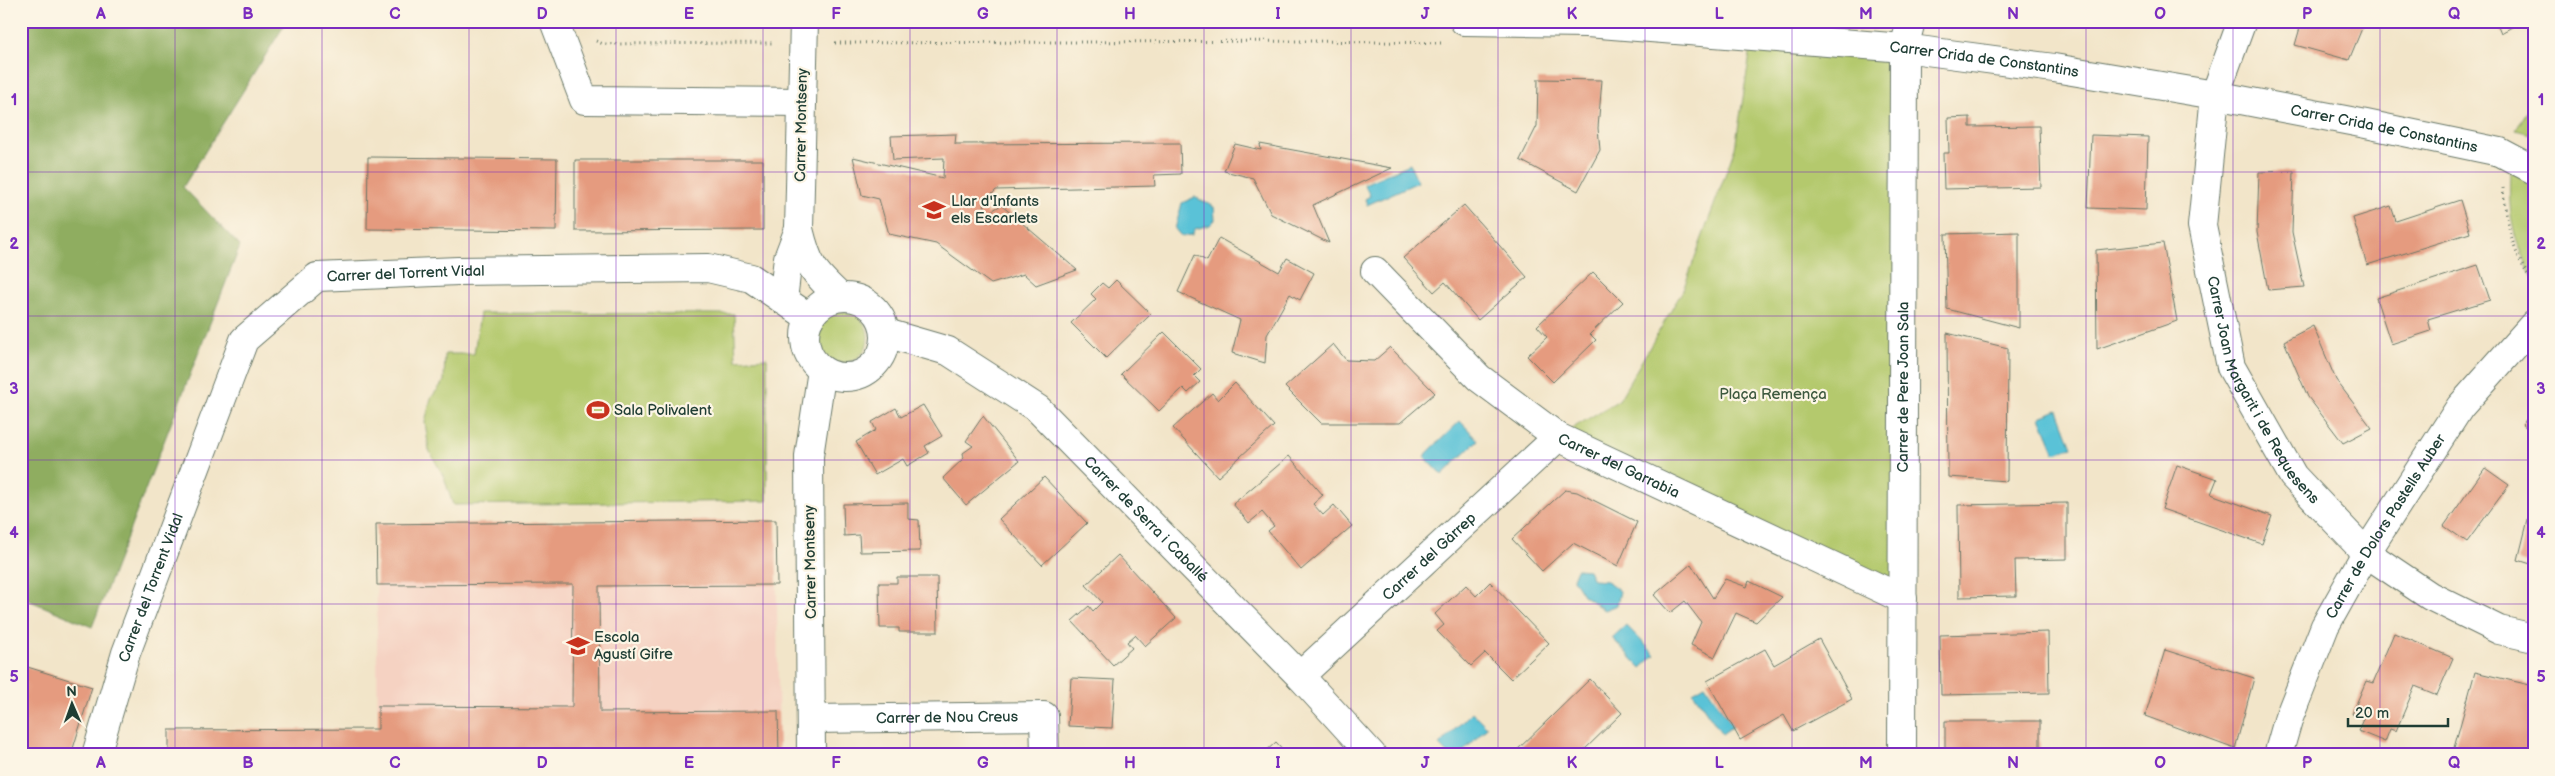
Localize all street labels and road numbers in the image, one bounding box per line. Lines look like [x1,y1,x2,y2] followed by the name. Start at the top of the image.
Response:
[1889,38,2081,82] street label: Carrer Crida de Constantins
[791,68,812,182] street label: Carrer Montseny
[2289,101,2480,157] street label: Carrer Crida de Constantins
[326,262,485,287] street label: Carrer del Torrent Vidal
[2203,274,2324,508] street label: Carrer Joan Margarit i de Requesens
[1894,302,1913,472] street label: Carrer de Pere Joan Sala
[1555,429,1683,503] street label: Carrer del Garrabia
[2322,430,2450,622] street label: Carrer de Dolors Pastells Auber
[1080,452,1212,587] street label: Carrer de Serra i Caballé
[800,505,821,619] street label: Carrer Montseny
[1379,508,1481,605] street label: Carrer del Gàrrep
[115,511,188,665] street label: Carrer del Torrent Vidal
[876,707,1019,728] street label: Carrer de Nou Creus

